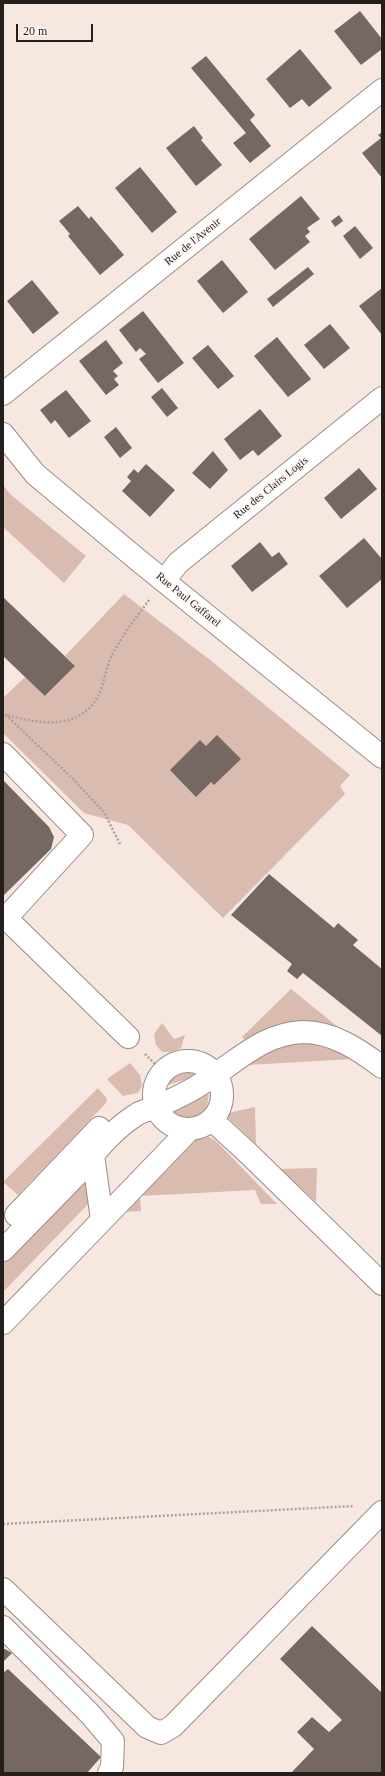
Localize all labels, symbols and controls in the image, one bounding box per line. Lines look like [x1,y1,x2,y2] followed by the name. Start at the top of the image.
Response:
[18,16,95,42] scale bar
[23,24,47,38] text: 20 m
[162,215,224,269] street label: Rue de l'Avenir
[231,454,311,522] street label: Rue des Clairs Logis
[153,570,223,630] street label: Rue Paul Gaffarel

